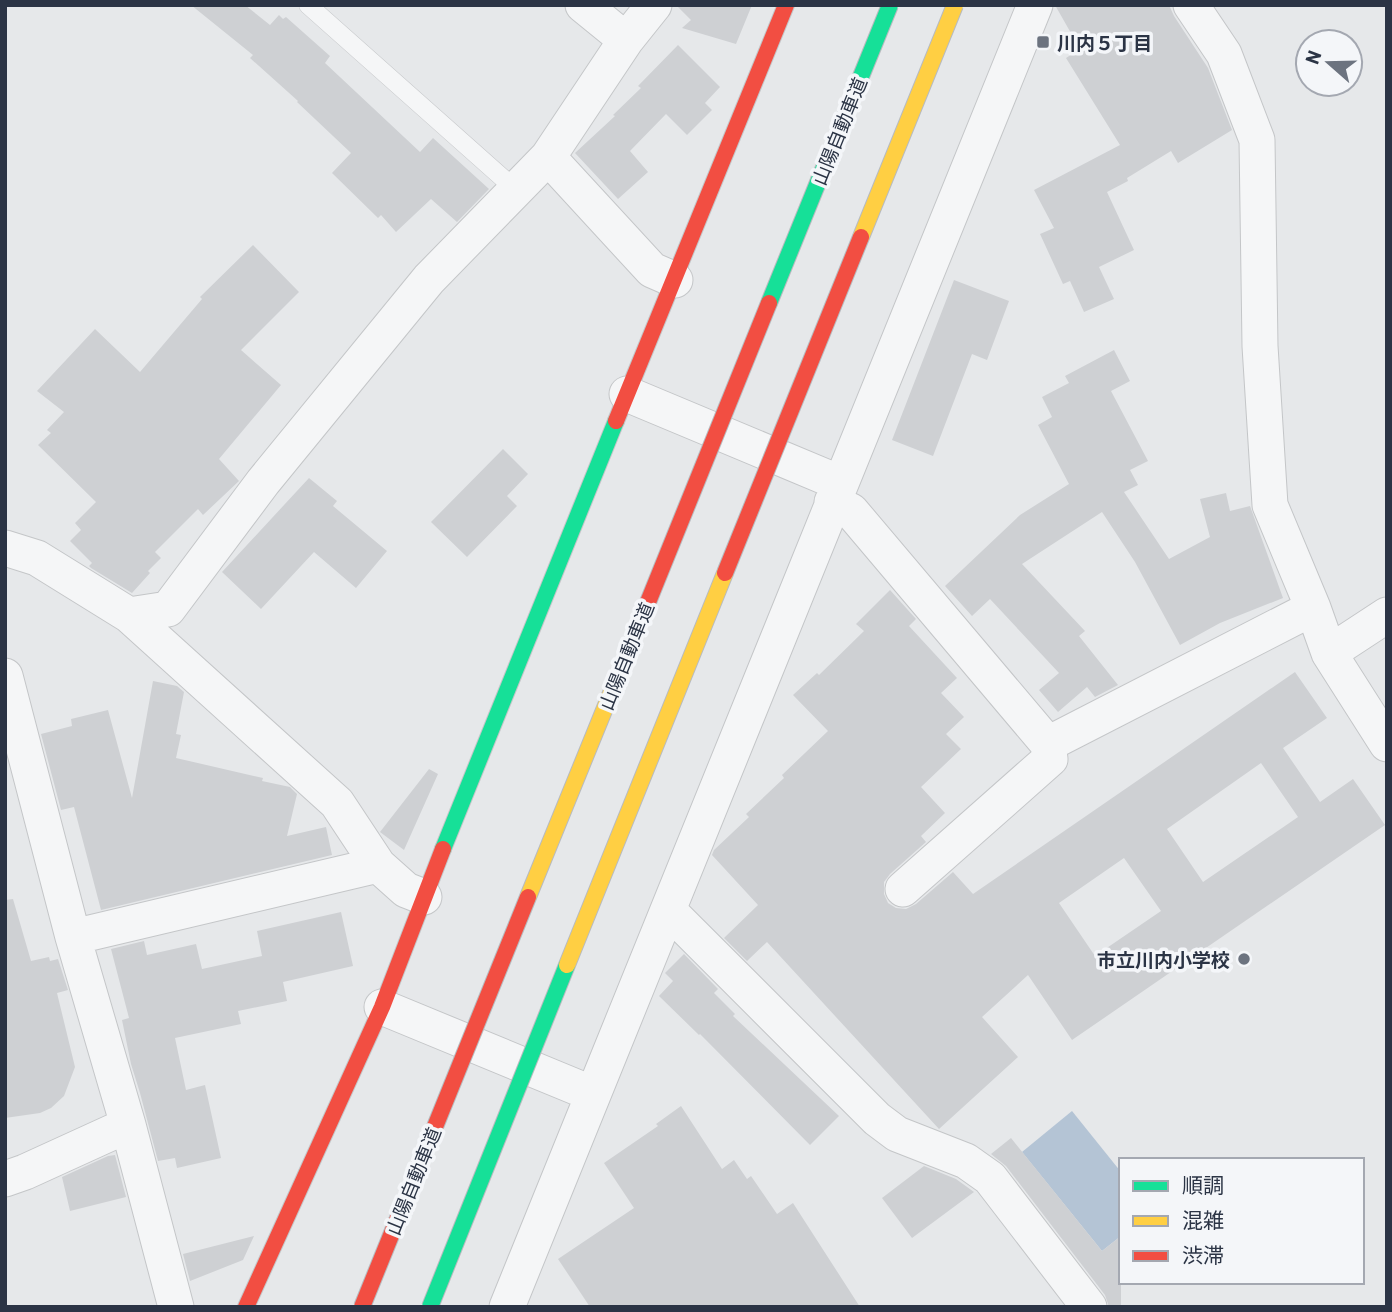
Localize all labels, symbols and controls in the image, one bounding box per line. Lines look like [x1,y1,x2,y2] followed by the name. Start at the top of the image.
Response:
[1294,28,1364,98] north arrow
[1057,31,1152,54] place label: 川内５丁目
[1035,34,1051,50] marker: 川内５丁目
[1300,47,1326,67] text: N
[807,74,871,188] street label: 山陽自動車道
[594,599,658,713] street label: 山陽自動車道
[1097,948,1230,971] place label: 市立川内小学校
[1236,951,1252,967] marker: 市立川内小学校
[381,1124,445,1238] street label: 山陽自動車道
[1119,1158,1364,1284] legend
[1182,1172,1224,1197] text: 順調
[1182,1207,1224,1232] text: 混雑
[1182,1242,1224,1267] text: 渋滞

